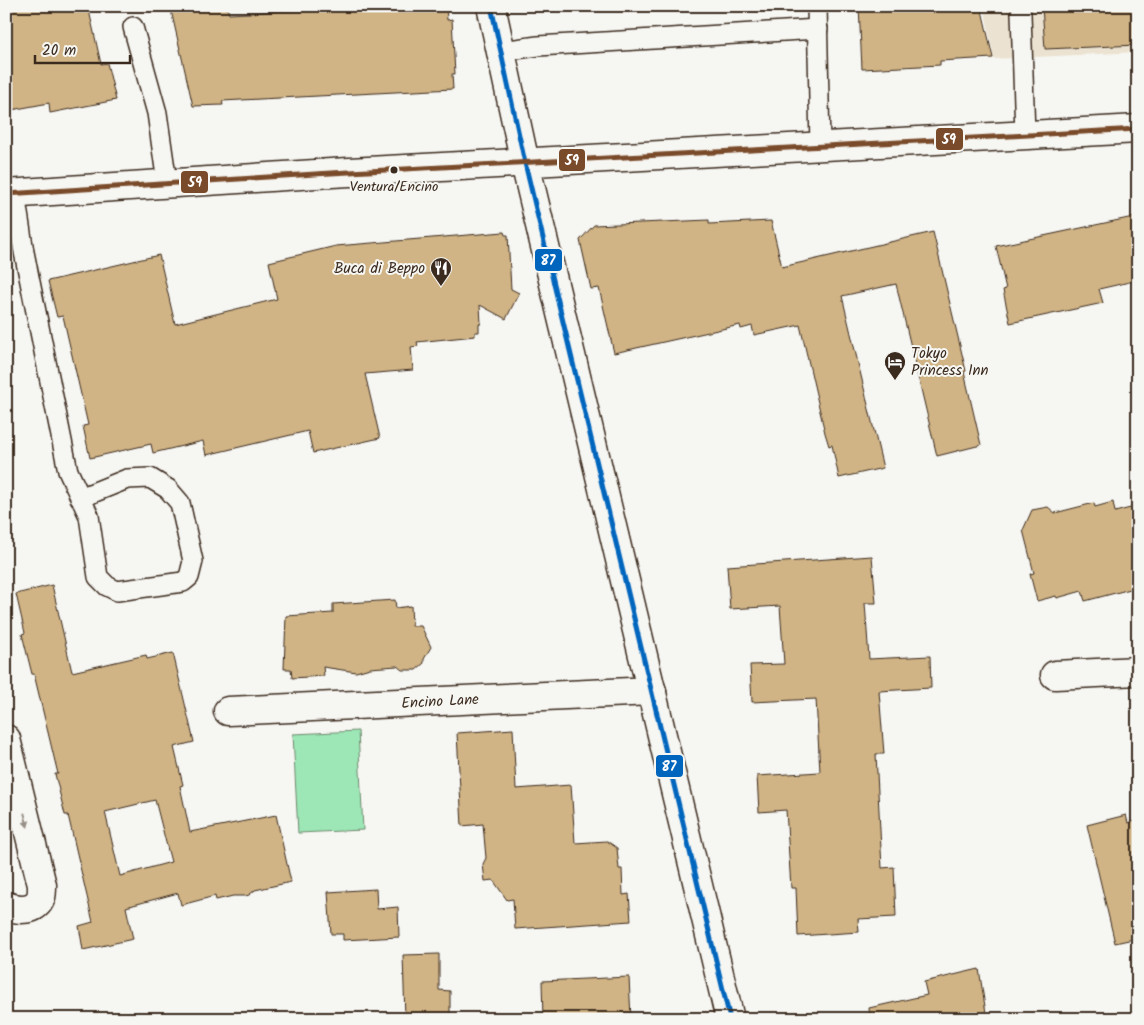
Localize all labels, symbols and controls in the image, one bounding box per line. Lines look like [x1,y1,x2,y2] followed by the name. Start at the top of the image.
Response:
[35,32,130,64] scale bar
[42,39,76,63] text: 20 m
[935,127,964,151] line badge: 59
[941,129,956,151] text: 59
[558,148,586,172] line badge: 59
[564,150,579,172] text: 59
[389,165,399,175] marker: Ventura/Encino
[180,170,209,194] line badge: 59
[187,172,202,194] text: 59
[350,176,438,198] place label: Ventura/Encino
[534,248,563,272] line badge: 87
[541,250,556,272] text: 87
[429,256,453,287] restaurant icon: Buca di Beppo
[334,257,425,281] place label: Buca di Beppo
[911,342,989,383] place label: Tokyo Princess Inn
[883,350,907,381] hotel icon: Tokyo Princess Inn
[401,688,480,716] street label: Encino Lane
[655,754,684,778] line badge: 87
[662,756,677,778] text: 87
[22,813,30,828] one-way arrow

